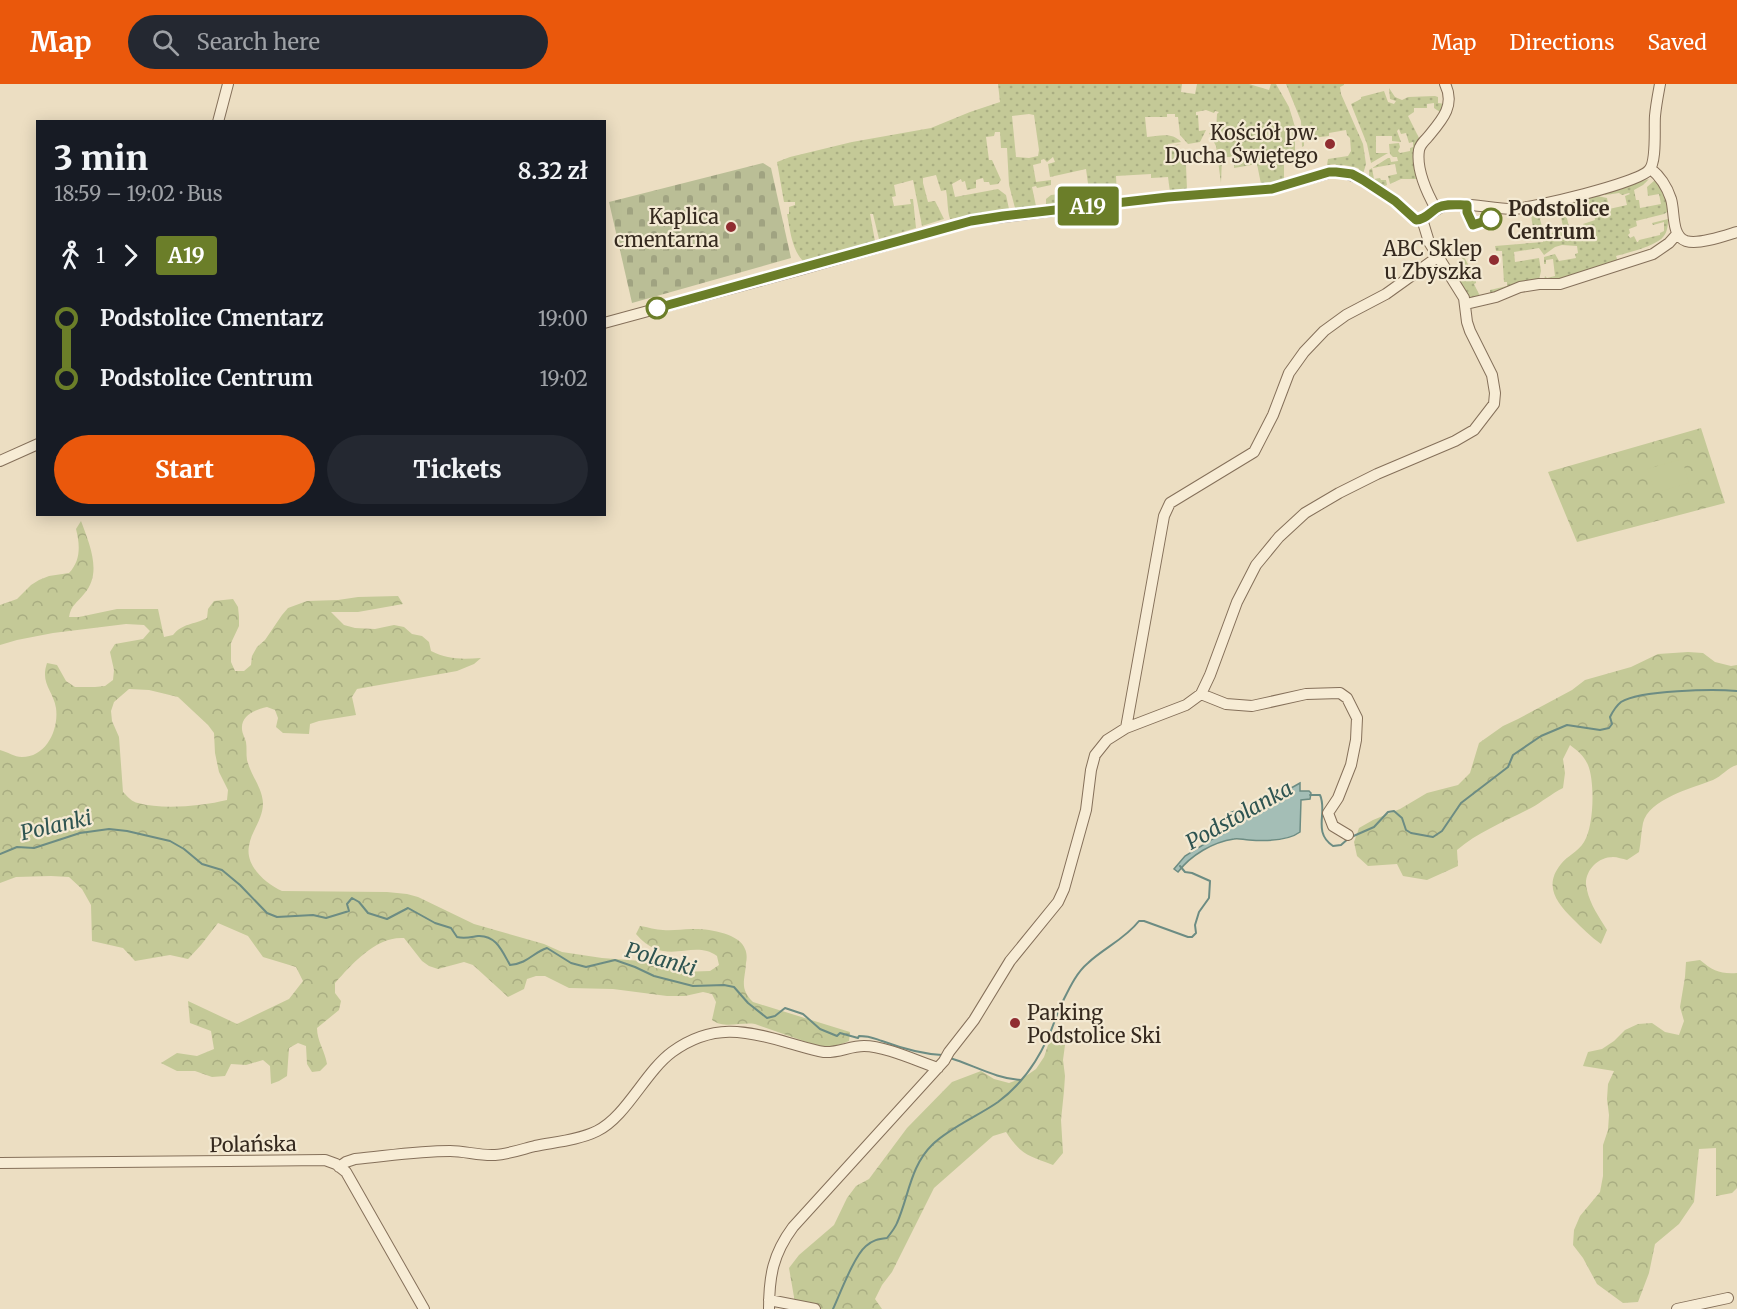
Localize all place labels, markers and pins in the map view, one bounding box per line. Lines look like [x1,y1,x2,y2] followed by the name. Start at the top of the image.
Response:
[1165,120,1318,168] place label: Kościół pw. Ducha Świętego
[1323,137,1337,151] marker: Kościół pw. Ducha Świętego
[1508,196,1610,244] place label: Podstolice Centrum
[614,204,719,252] place label: Kaplica cmentarna
[1480,208,1502,230] marker: Podstolice Centrum
[724,220,738,234] marker: Kaplica cmentarna
[1382,236,1482,284] place label: ABC Sklep u Zbyszka
[1487,253,1501,267] marker: ABC Sklep u Zbyszka
[646,297,668,319] unlabelled marker
[1027,1000,1161,1048] place label: Parking Podstolice Ski
[1008,1016,1022,1030] marker: Parking Podstolice Ski

